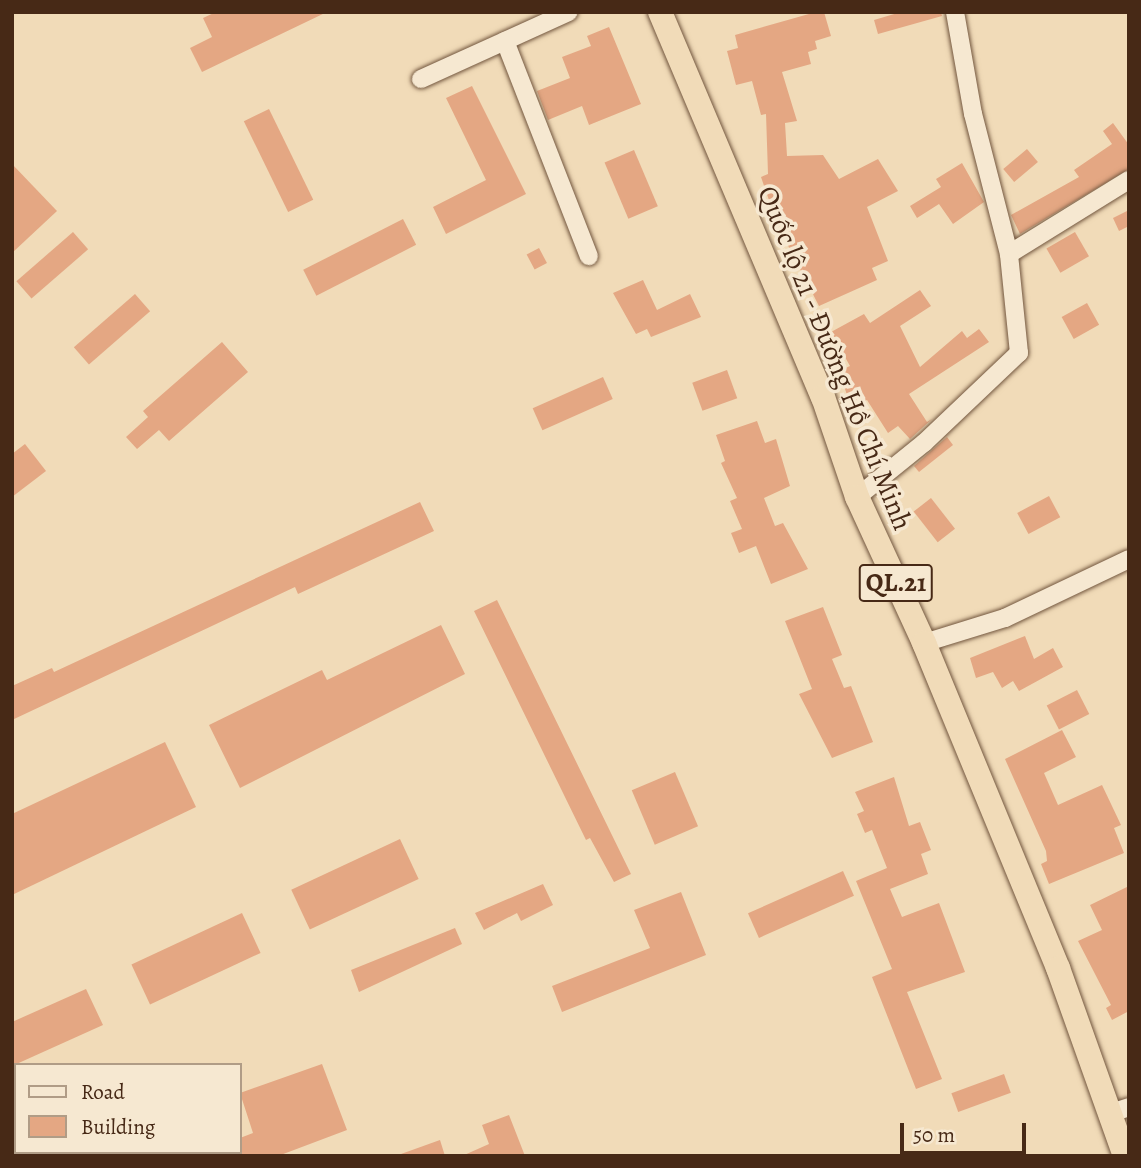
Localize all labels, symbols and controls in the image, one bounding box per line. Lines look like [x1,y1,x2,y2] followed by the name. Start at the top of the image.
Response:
[750,180,920,536] street label: Quốc lộ 21 - Đường Hồ Chí Minh
[858,561,934,606] road number: QL.21
[14,1063,242,1154] legend
[81,1078,125,1106] text: Road
[903,1108,1029,1152] scale bar
[81,1113,155,1141] text: Building
[913,1121,955,1149] text: 50 m

